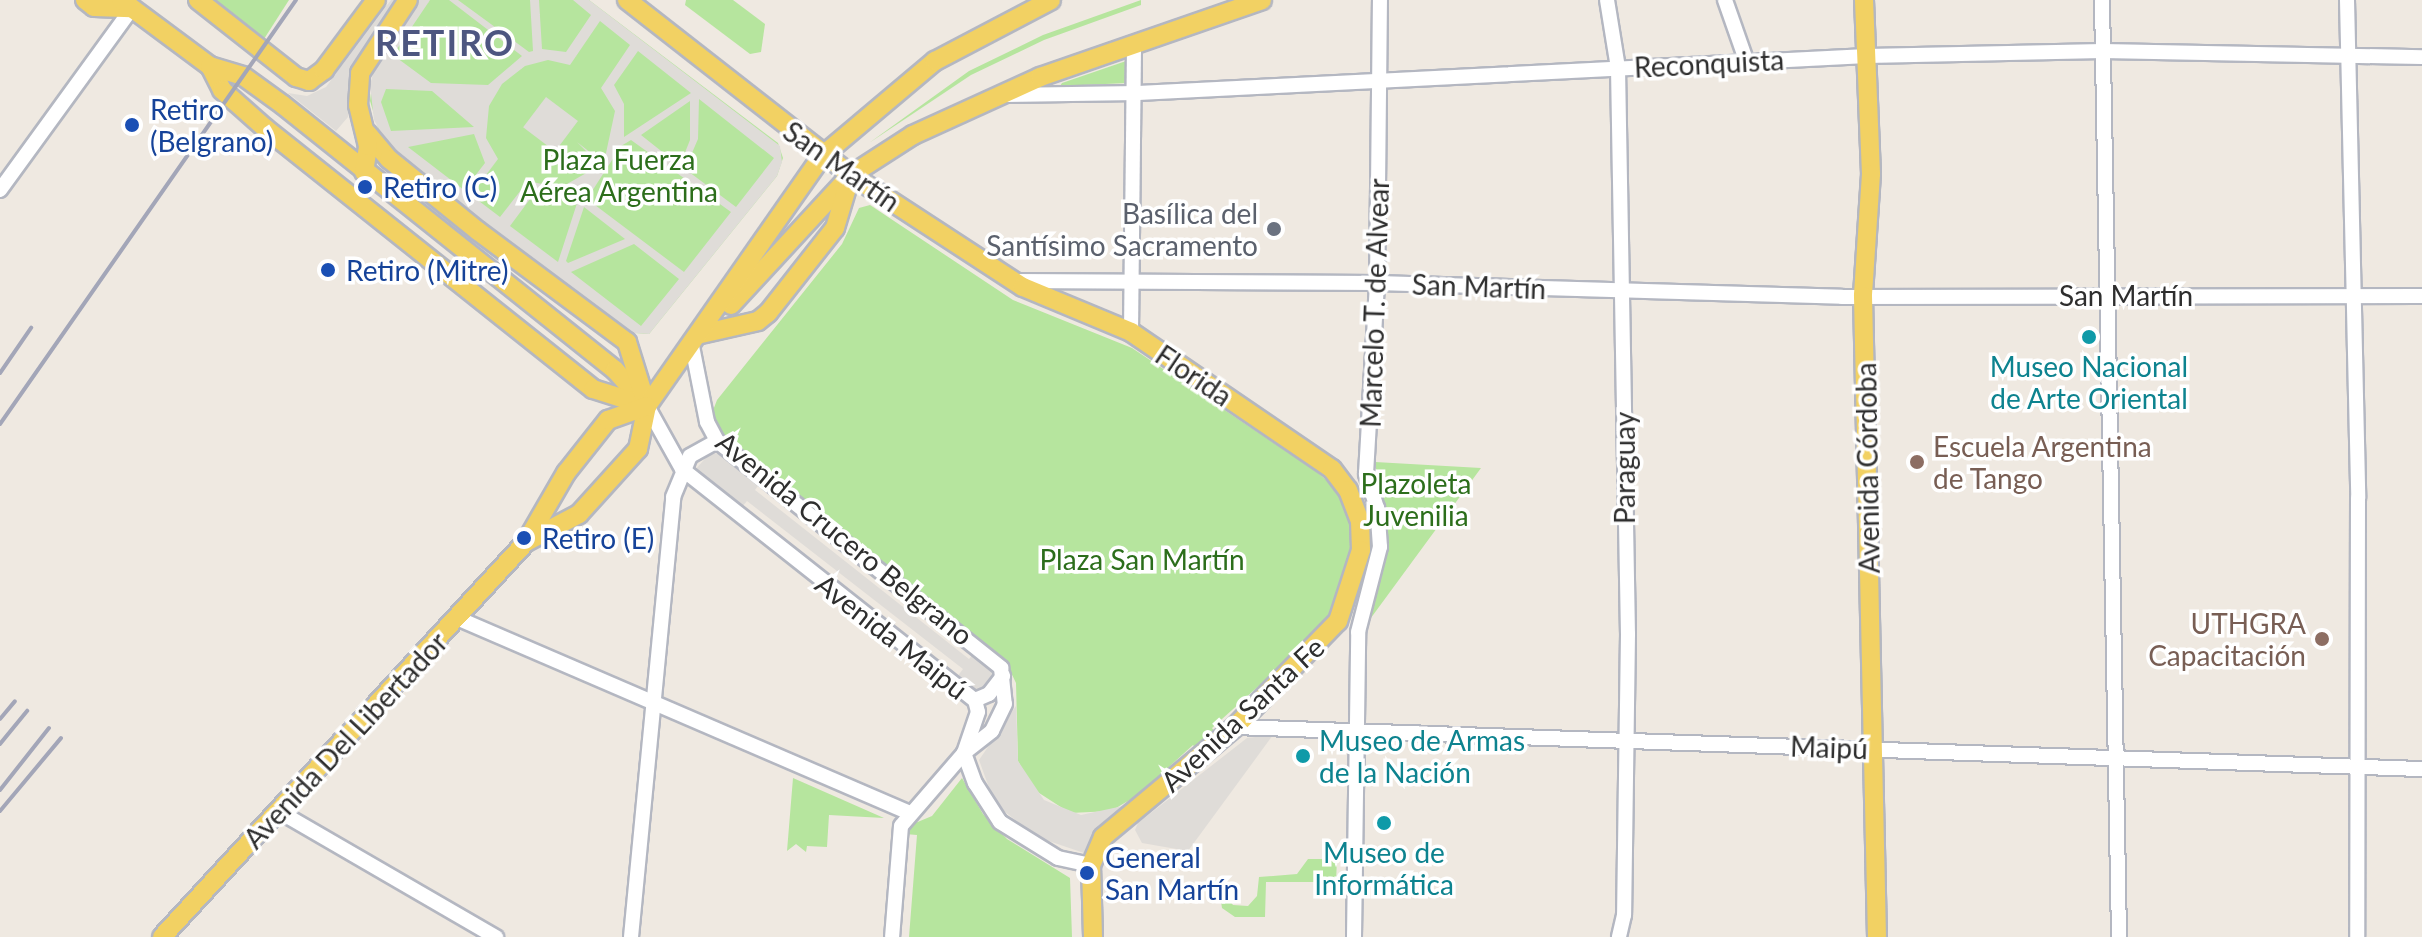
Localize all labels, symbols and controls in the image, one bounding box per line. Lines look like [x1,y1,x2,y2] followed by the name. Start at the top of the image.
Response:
[375,21,515,65] district label: RETIRO
[1633,42,1785,84] street label: Reconquista
[150,92,273,158] place label: Retiro (Belgrano)
[121,114,143,136] marker: Retiro (Belgrano)
[777,114,907,218] street label: San Martín
[520,142,718,208] park label: Plaza Fuerza Aérea Argentina
[383,170,497,204] place label: Retiro (C)
[354,176,376,198] marker: Retiro (C)
[1353,177,1395,429] street label: Marcelo T. de Alvear
[986,196,1258,262] place label: Basílica del Santísimo Sacramento
[1265,220,1283,238] marker: Basílica del Santísimo Sacramento
[346,253,508,287] place label: Retiro (Mitre)
[317,259,339,281] marker: Retiro (Mitre)
[1411,267,1547,305] street label: San Martín
[2059,278,2193,312] street label: San Martín
[2080,328,2098,346] marker: Museo Nacional de Arte Oriental
[1150,337,1238,413] street label: Florida
[1990,349,2188,415] place label: Museo Nacional de Arte Oriental
[1848,362,1886,574] street label: Avenida Córdoba
[1607,412,1641,524] street label: Paraguay
[710,424,980,652] street label: Avenida Crucero Belgrano
[1933,429,2153,495] place label: Escuela Argentina de Tango
[1908,453,1926,471] marker: Escuela Argentina de Tango
[1361,466,1471,532] park label: Plazoleta Juvenilia
[542,521,654,555] place label: Retiro (E)
[513,527,535,549] marker: Retiro (E)
[1039,542,1245,576] park label: Plaza San Martín
[809,566,975,706] street label: Avenida Maipú
[2148,606,2306,672] place label: UTHGRA Capacitación
[236,625,454,855] street label: Avenida Del Libertador
[1154,630,1330,798] street label: Avenida Santa Fe
[2313,630,2331,648] marker: UTHGRA Capacitación
[1319,723,1526,789] place label: Museo de Armas de la Nación
[1790,729,1868,765] street label: Maipú
[1294,747,1312,765] marker: Museo de Armas de la Nación
[1375,814,1393,832] marker: Museo de Informática
[1314,835,1454,901] place label: Museo de Informática
[1105,840,1239,906] place label: General San Martín
[1076,862,1098,884] marker: General San Martín

